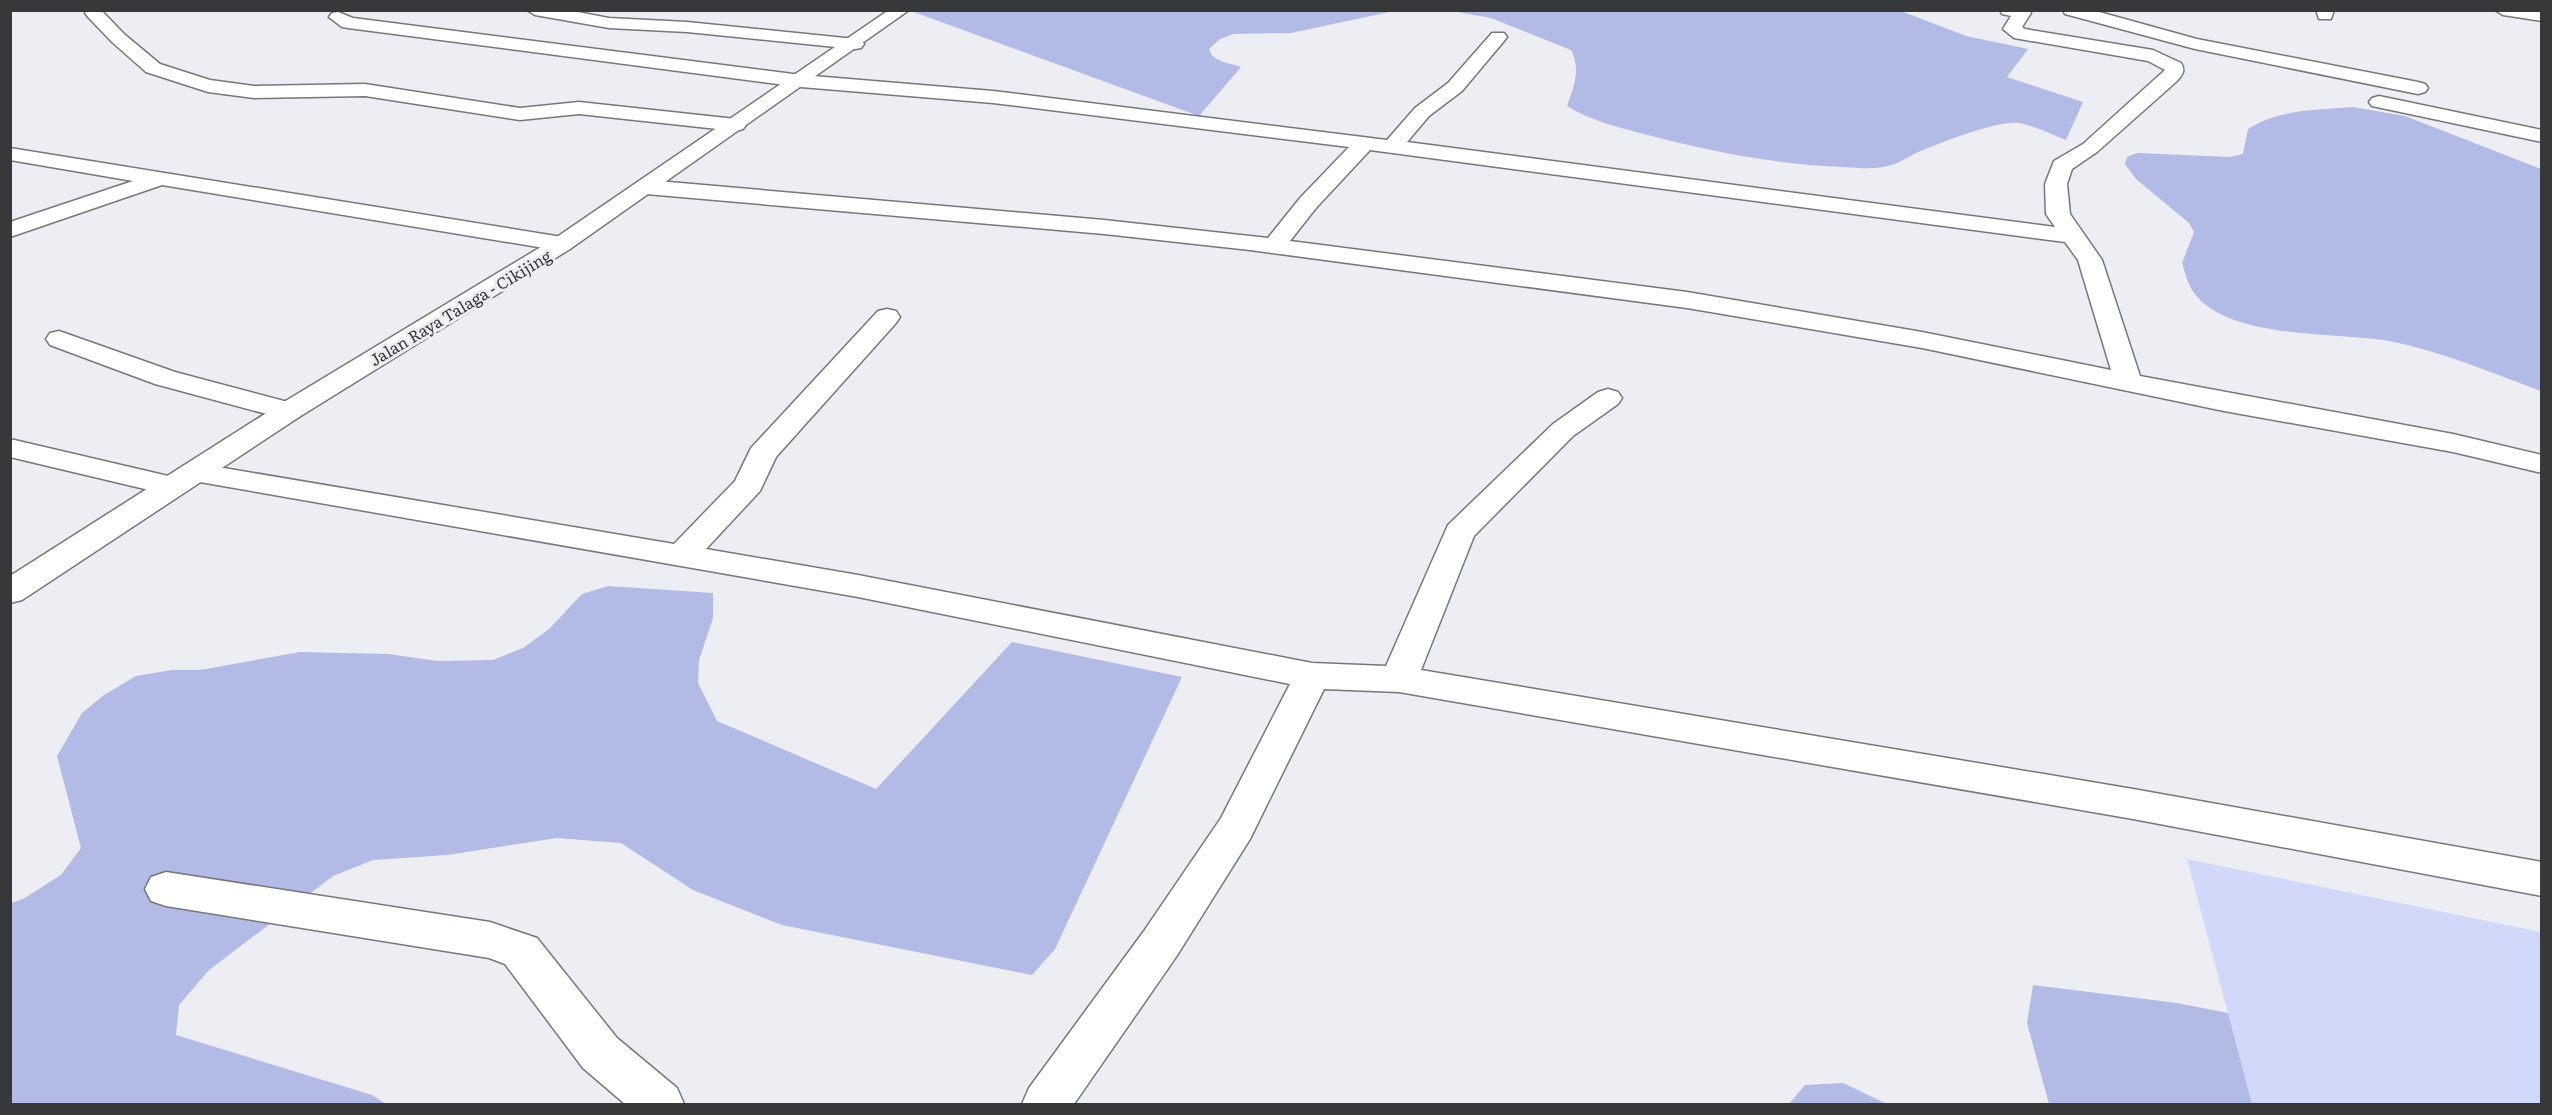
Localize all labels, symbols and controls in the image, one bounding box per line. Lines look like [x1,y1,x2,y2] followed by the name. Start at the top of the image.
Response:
[364,243,556,371] street label: Jalan Raya Talaga - Cikijing

